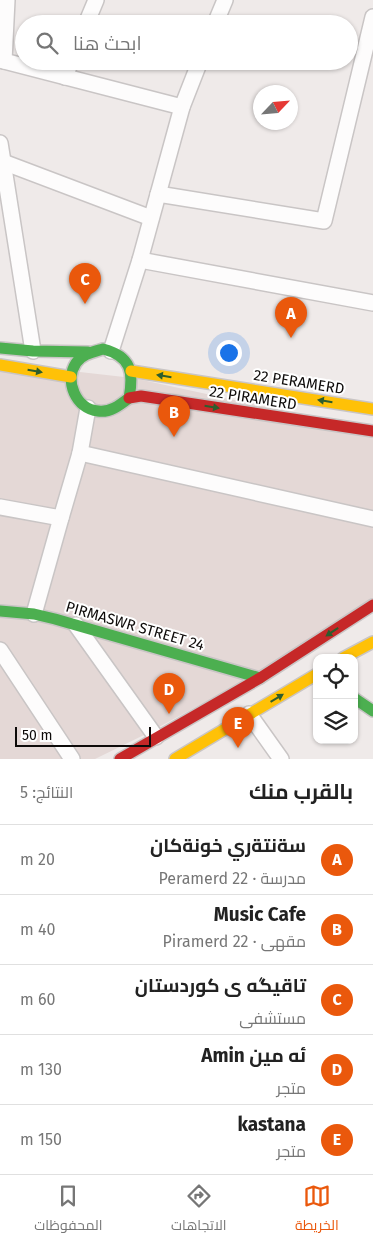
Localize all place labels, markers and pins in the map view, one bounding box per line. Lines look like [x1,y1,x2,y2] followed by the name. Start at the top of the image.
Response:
[69,263,101,304] pin: C
[275,297,307,338] pin: A
[158,396,190,437] pin: B
[153,673,185,714] pin: D
[222,707,254,748] pin: E

